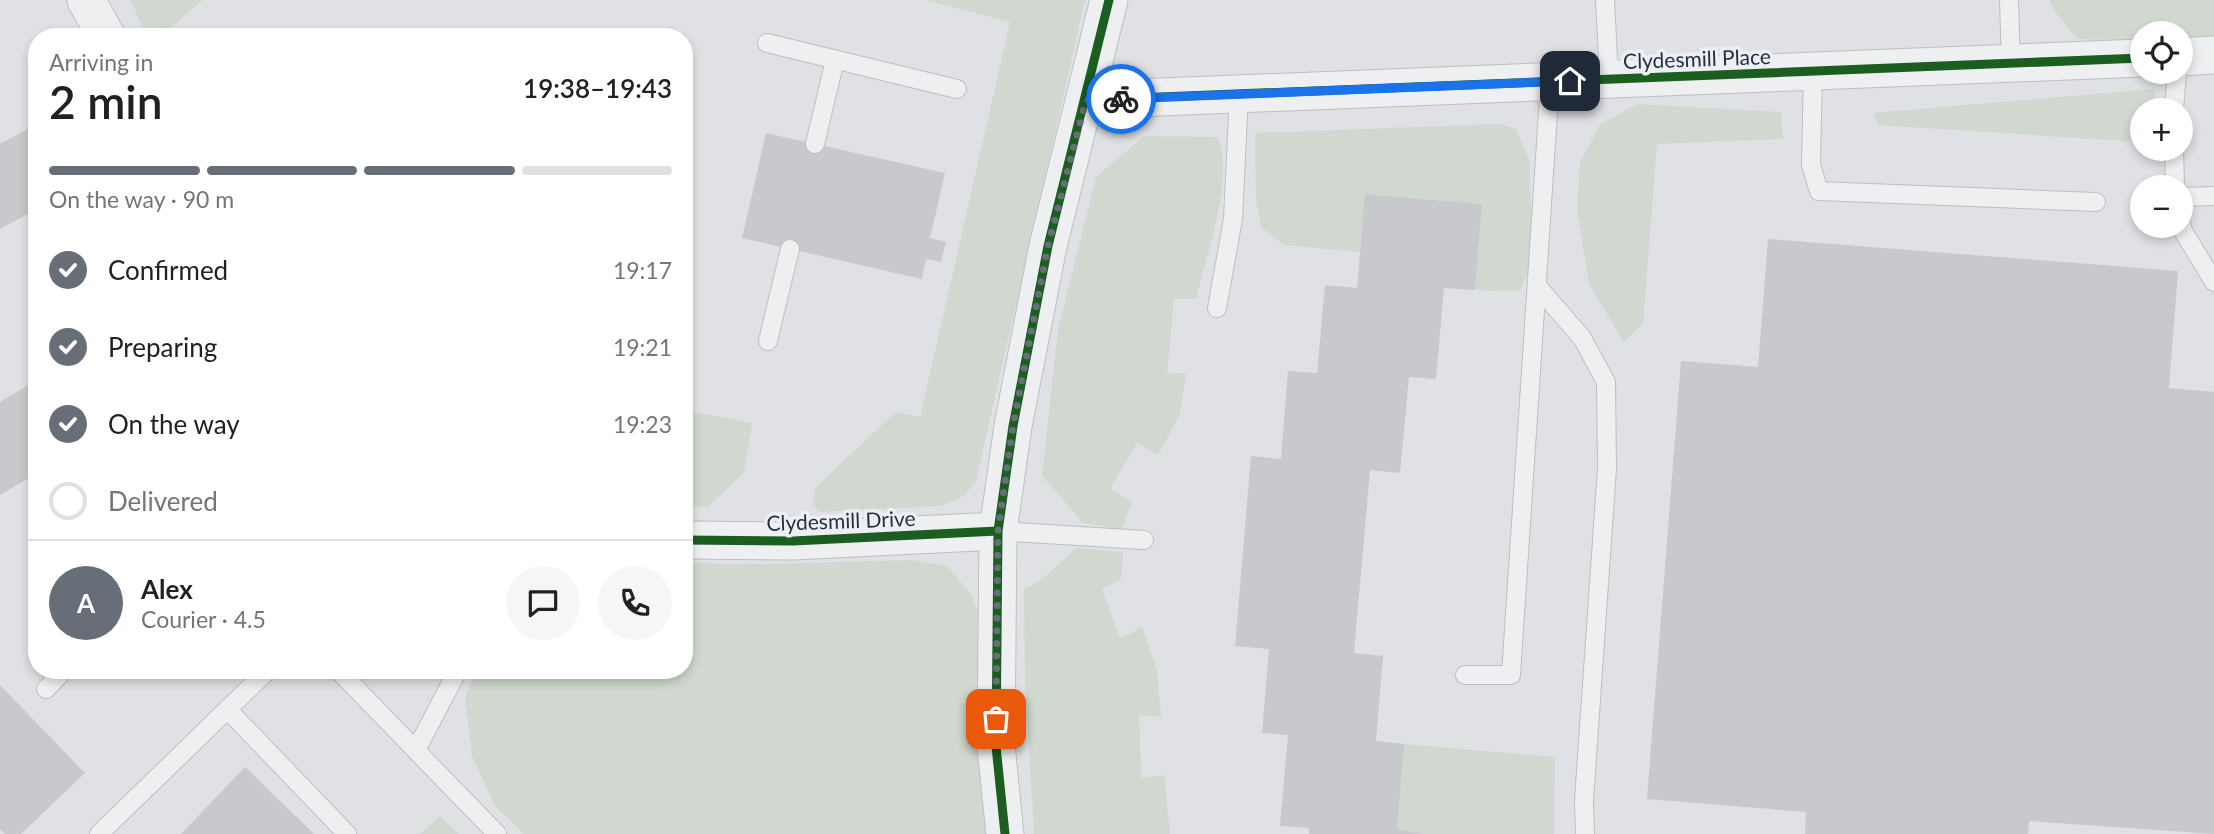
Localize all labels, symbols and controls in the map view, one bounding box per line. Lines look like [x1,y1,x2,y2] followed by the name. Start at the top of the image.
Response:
[2130,21,2193,238] map controls
[2130,21,2193,84] button: locate
[1623,43,1771,73] street label: Clydesmill Place
[49,48,153,76] text: Arriving in
[1540,51,1600,111] pin
[1551,62,1589,100] icon: home
[1086,64,1156,134] courier
[523,72,672,104] text: 19:38–19:43
[49,74,163,129] text: 2 min
[1102,80,1140,118] icon: bike
[2130,98,2193,161] button: +
[2130,175,2193,238] button: −
[49,185,234,213] text: On the way · 90 m
[49,251,87,289] icon: check
[108,254,228,286] text: Confirmed
[613,256,672,284] text: 19:17
[49,328,87,366] icon: check
[108,331,217,363] text: Preparing
[613,333,672,361] text: 19:21
[49,405,87,443] icon: check
[108,408,240,440] text: On the way
[613,410,672,438] text: 19:23
[108,485,218,517] text: Delivered
[766,505,916,535] street label: Clydesmill Drive
[506,566,580,640] button: chat
[598,566,672,640] button: phone
[141,573,193,605] text: Alex
[77,587,95,619] text: A
[141,605,266,633] text: Courier · 4.5
[966,689,1026,749] pin
[977,700,1015,738] icon: bag

